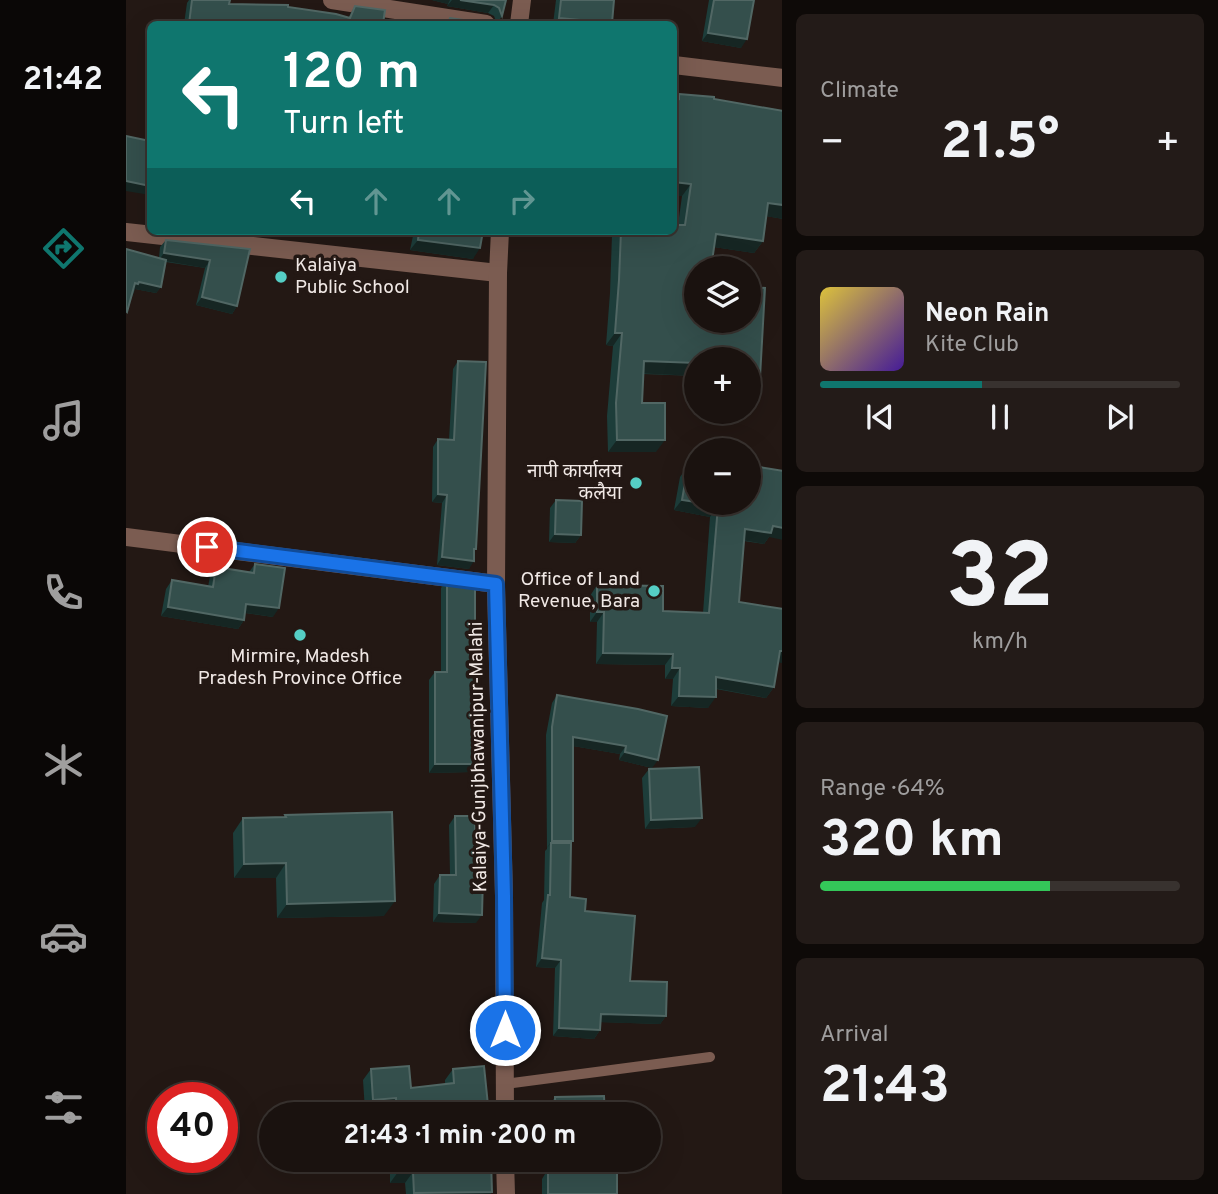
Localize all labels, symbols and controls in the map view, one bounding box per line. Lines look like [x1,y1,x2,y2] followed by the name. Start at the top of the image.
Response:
[283,44,420,106] text: 120 m
[168,49,259,140] icon: left
[23,61,103,101] text: 21:42
[820,77,899,106] text: Climate
[283,105,404,145] text: Turn left
[941,111,1059,177] text: 21.5°
[820,120,845,169] text: −
[1155,120,1180,169] text: +
[284,182,322,220] icon: left
[357,182,395,220] icon: ahead
[430,182,468,220] icon: ahead
[503,182,541,220] icon: right
[39,224,88,273] icon: directions
[295,254,410,300] place label: Kalaiya Public School
[684,256,761,515] map controls
[684,256,761,333] button: layers
[273,269,289,285] marker: Kalaiya Public School
[925,298,1050,331] text: Neon Rain
[925,331,1019,360] text: Kite Club
[684,347,761,424] button: +
[39,396,88,445] icon: music
[861,398,899,436] icon: previous
[981,398,1019,436] icon: pause
[1101,398,1139,436] icon: next
[684,438,761,515] button: −
[527,459,623,506] place label: नापी कार्यालय कलैया
[628,475,644,491] marker: नापी कार्यालय कलैया
[177,517,237,577] pin
[946,525,1054,640] text: 32
[188,528,226,566] icon: arrive
[39,568,88,617] icon: phone
[518,568,640,614] place label: Office of Land Revenue, Bara
[646,583,662,599] marker: Office of Land Revenue, Bara
[465,621,493,893] street label: Kalaiya-Gunjbhawanipur-Malahi
[292,627,308,643] marker: Mirmire, Madesh Pradesh Province Office
[972,628,1028,657] text: km/h
[198,645,402,691] place label: Mirmire, Madesh Pradesh Province Office
[39,740,88,789] icon: climate
[820,775,945,804] text: Range · 64%
[820,809,1004,875] text: 320 km
[39,912,88,961] icon: car
[468,993,542,1067] position arrow
[820,1021,889,1050] text: Arrival
[820,1055,950,1121] text: 21:43
[147,1082,238,1173] speed limit sign: 40
[39,1083,88,1132] icon: filters
[344,1120,576,1153] text: 21:43 · 1 min · 200 m

